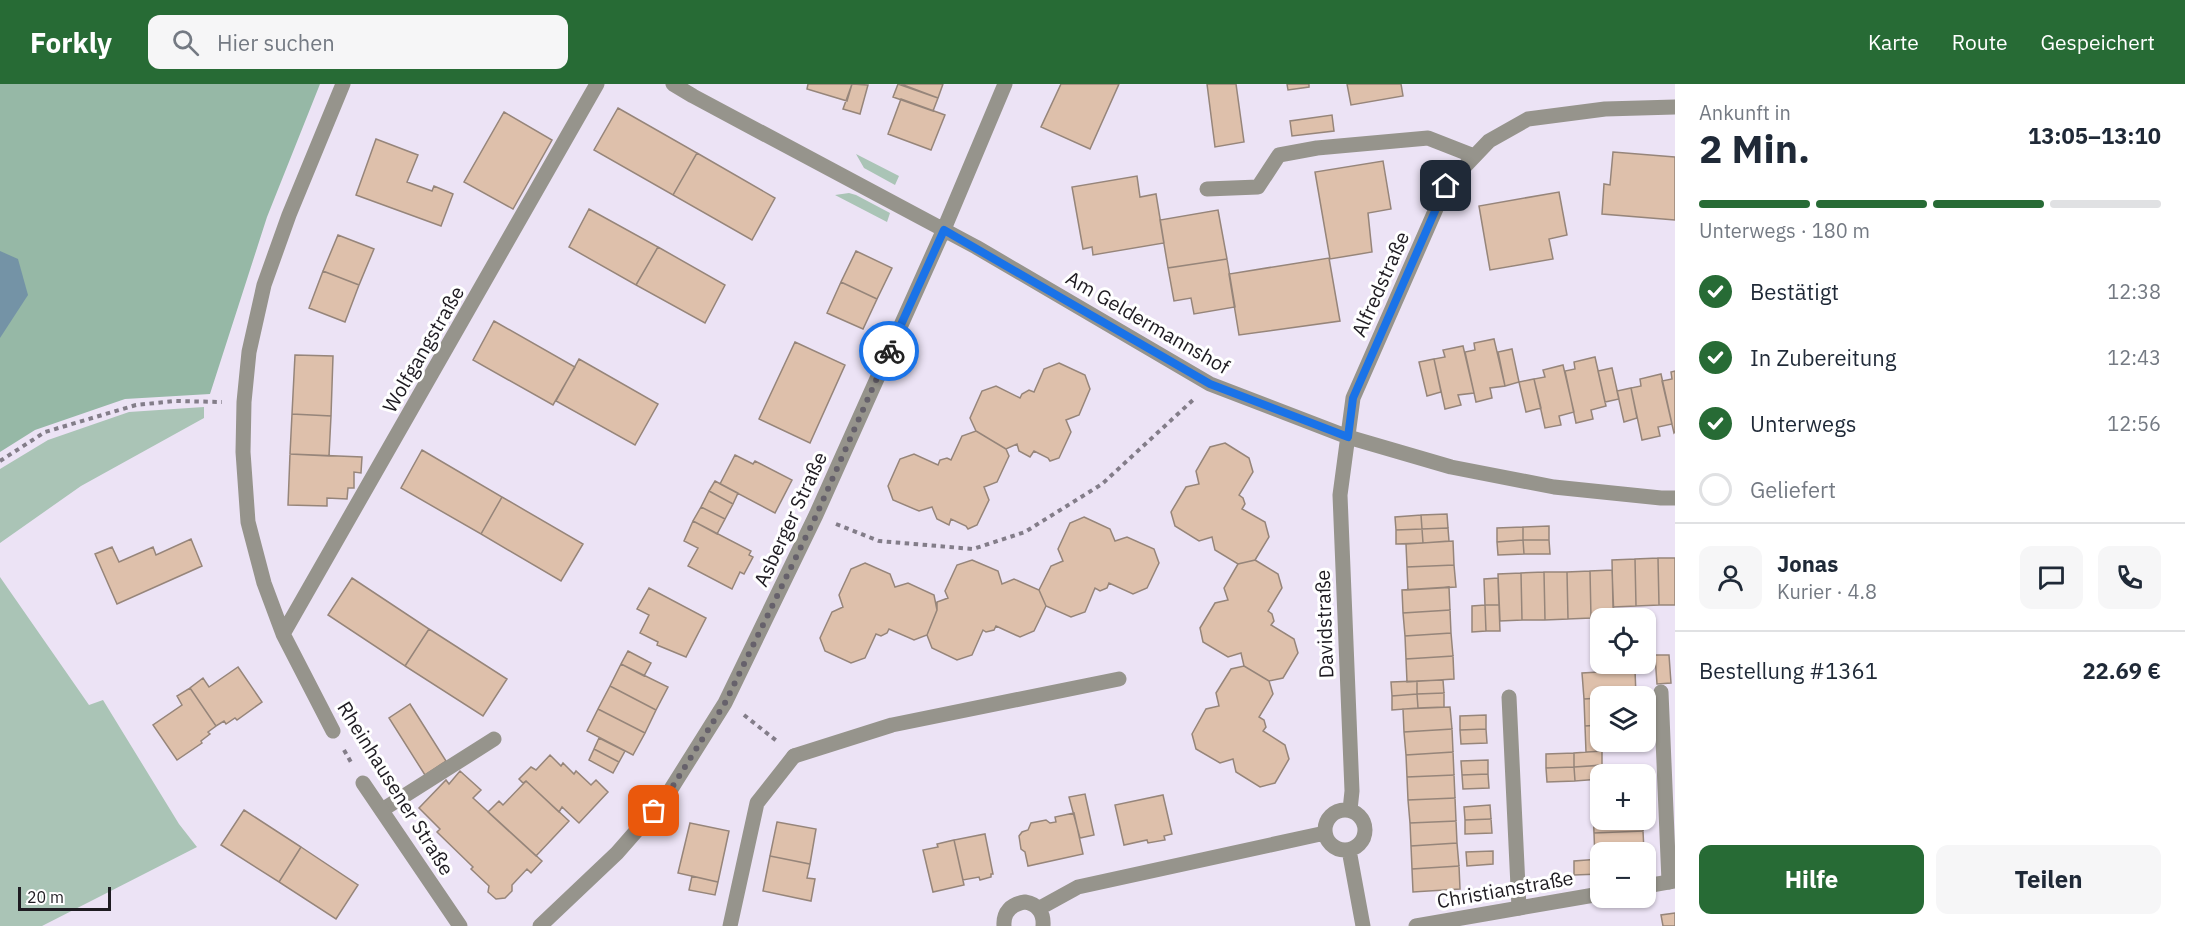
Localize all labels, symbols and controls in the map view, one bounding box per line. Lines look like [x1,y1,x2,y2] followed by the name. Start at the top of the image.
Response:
[148,15,568,69] search box
[30,24,112,61] text: Forkly
[169,26,202,59] icon: search
[217,28,335,57] text: Hier suchen
[1868,28,1919,56] text: Karte
[1952,28,2008,56] text: Route
[2041,28,2155,56] text: Gespeichert
[1699,99,1791,126] text: Ankunft in
[2028,121,2161,150] text: 13:05–13:10
[1699,123,1810,174] text: 2 Min.
[1420,160,1471,211] pin
[1429,169,1462,202] icon: home
[1699,217,1870,244] text: Unterwegs · 180 m
[1345,227,1415,341] street label: Alfredstraße
[1061,264,1235,380] street label: Am Geldermannshof
[1699,275,1732,308] icon: check
[1750,277,1839,306] text: Bestätigt
[2107,278,2161,305] text: 12:38
[376,281,470,417] street label: Wolfgangstraße
[859,321,919,381] courier
[873,335,906,368] icon: bike
[1699,341,1732,374] icon: check
[1750,343,1896,372] text: In Zubereitung
[2107,344,2161,371] text: 12:43
[1699,407,1732,440] icon: check
[1750,409,1857,438] text: Unterwegs
[2107,410,2161,437] text: 12:56
[747,447,833,591] street label: Asberger Straße
[1750,475,1836,504] text: Geliefert
[1699,546,1762,609] button: person
[2020,546,2083,609] button: chat
[2098,546,2161,609] button: phone
[1777,549,1838,578] text: Jonas
[1309,569,1339,679] street label: Davidstraße
[1777,578,1877,605] text: Kurier · 4.8
[1590,608,1656,908] map controls
[1590,608,1656,674] button: locate
[1699,656,1878,685] text: Bestellung #1361
[2082,656,2161,685] text: 22.69 €
[1590,686,1656,752] button: layers
[331,696,461,880] street label: Rheinhausener Straße
[1590,764,1656,830] button: +
[628,785,679,836] pin
[637,794,670,827] icon: bag
[1590,842,1656,908] button: −
[1699,845,1924,914] button: Hilfe
[1936,845,2161,914] button: Teilen
[1435,864,1575,914] street label: Christianstraße
[18,884,111,912] scale bar
[27,887,64,907] text: 20 m

